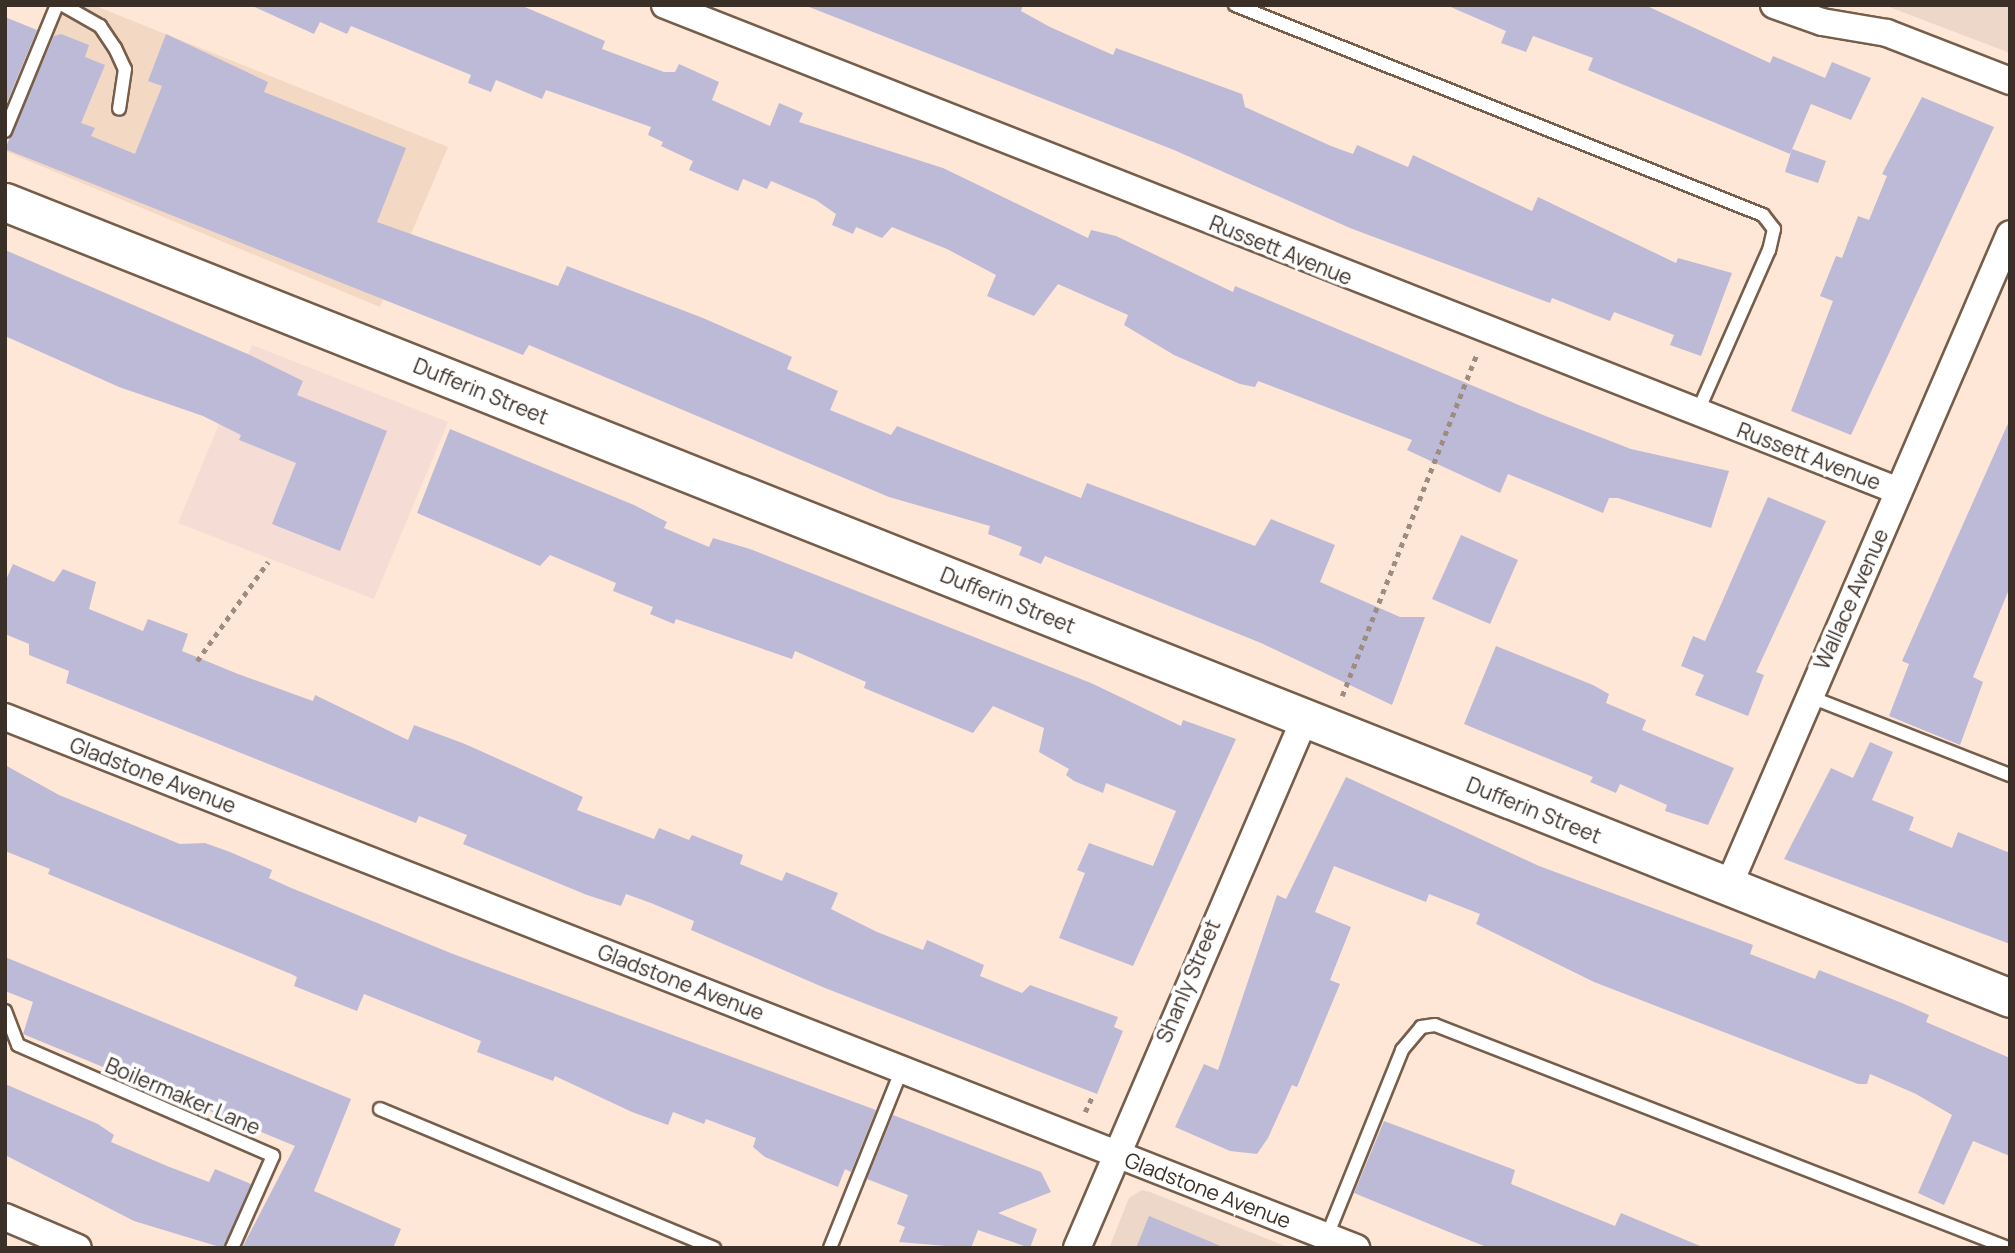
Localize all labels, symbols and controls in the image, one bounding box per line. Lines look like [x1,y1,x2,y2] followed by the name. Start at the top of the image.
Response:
[1206,210,1356,290] street label: Russett Avenue
[410,353,552,429] street label: Dufferin Street
[1734,417,1884,495] street label: Russett Avenue
[1809,525,1893,673] street label: Wallace Avenue
[937,562,1079,638] street label: Dufferin Street
[66,732,240,818] street label: Gladstone Avenue
[1463,772,1605,848] street label: Dufferin Street
[1151,916,1225,1046] street label: Shanly Street
[594,939,768,1025] street label: Gladstone Avenue
[102,1052,264,1140] street label: Boilermaker Lane
[1121,1147,1295,1233] street label: Gladstone Avenue

